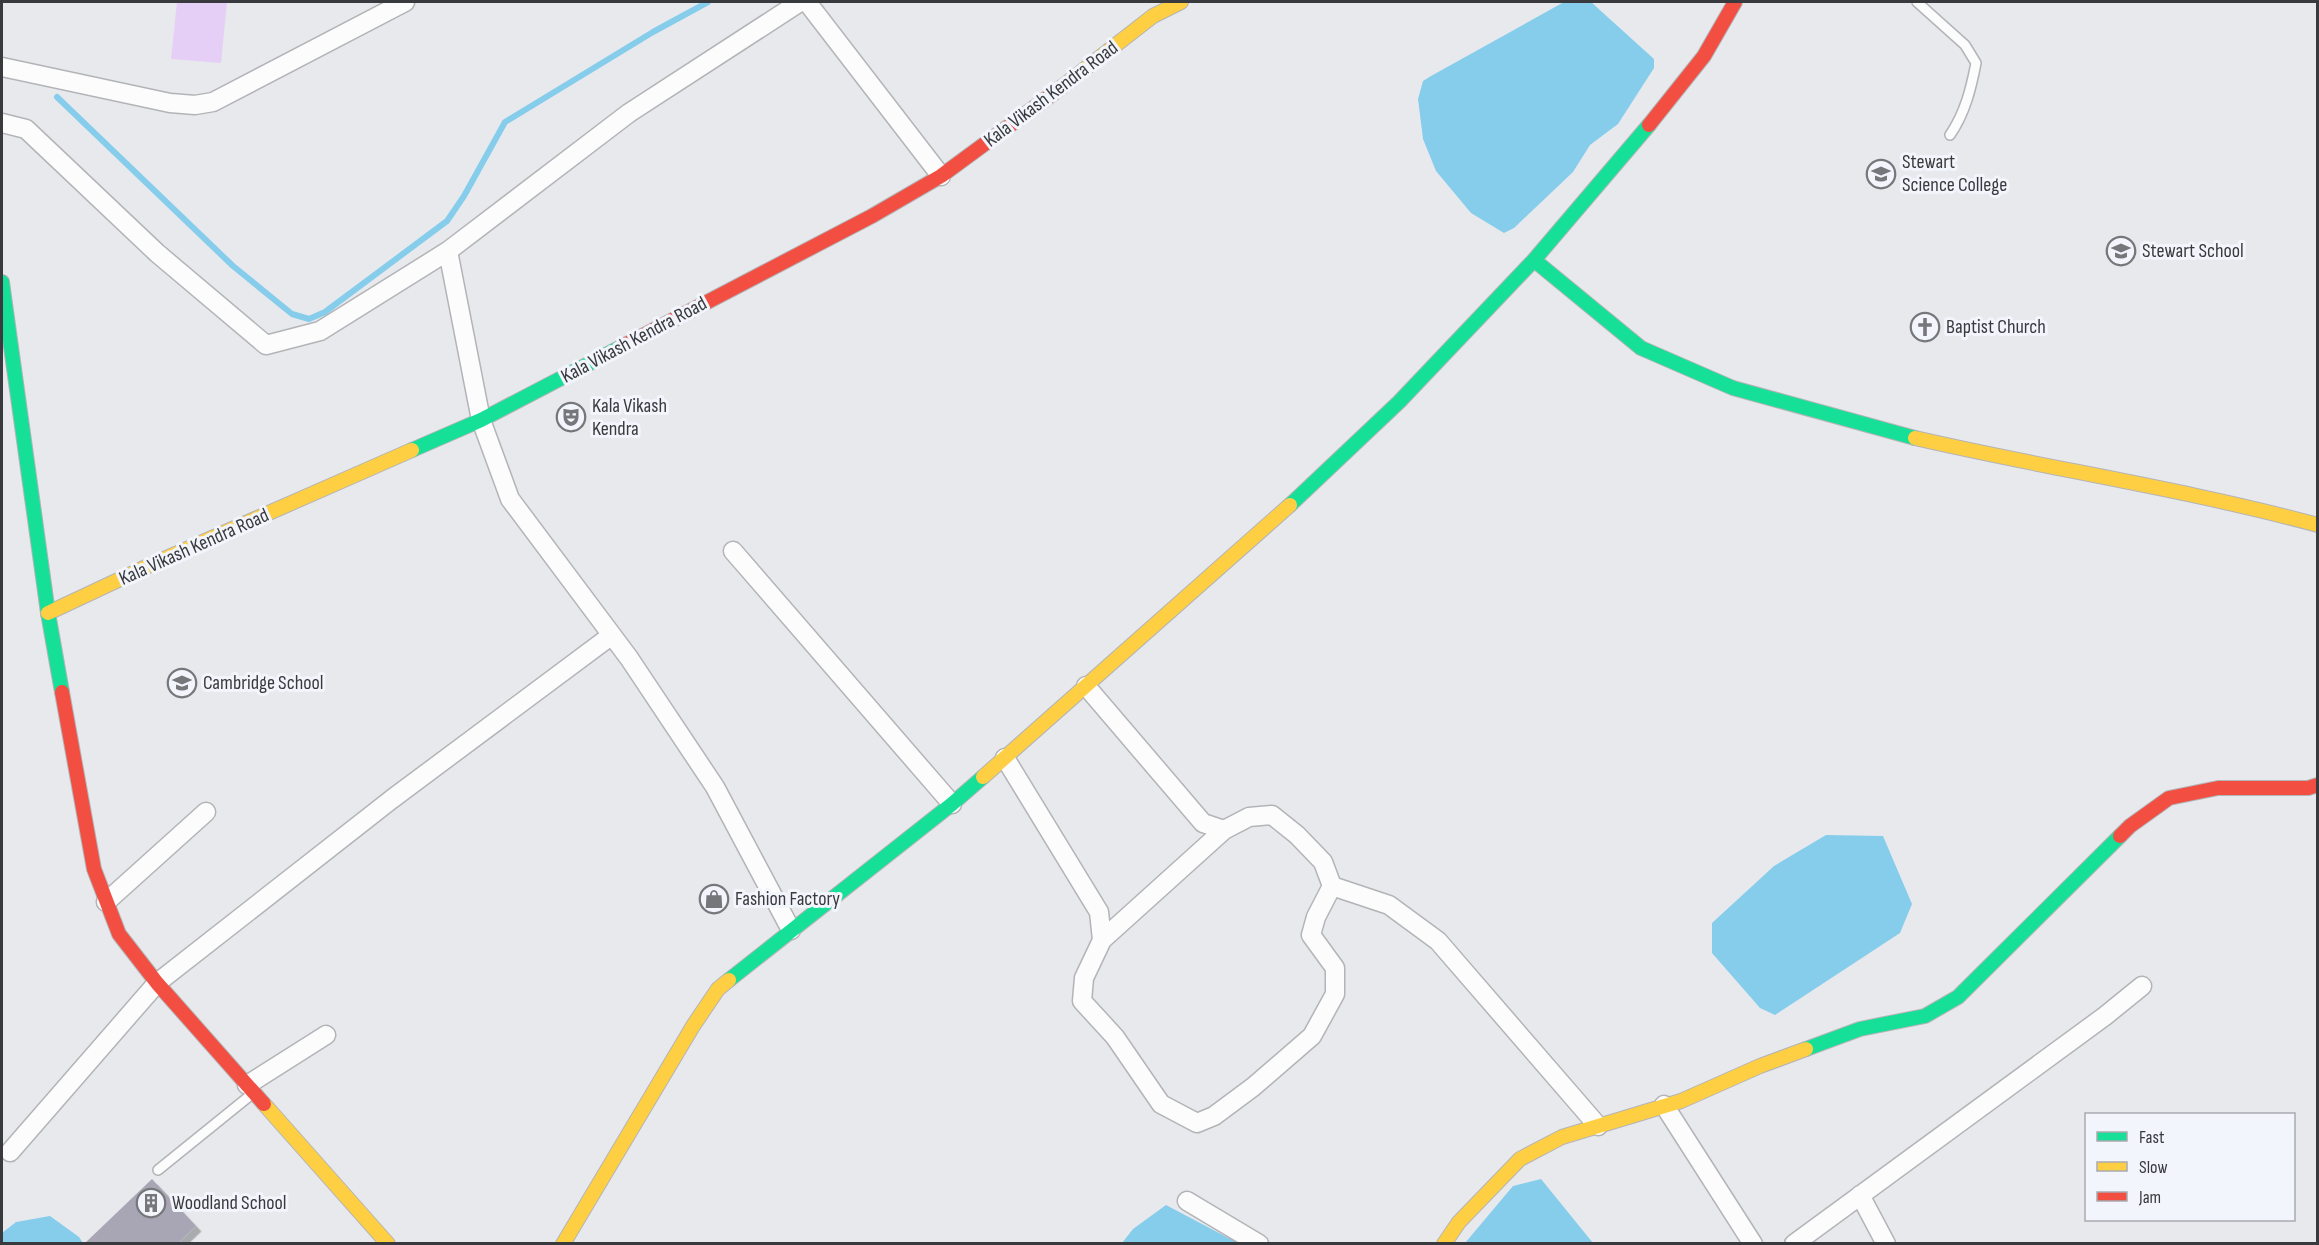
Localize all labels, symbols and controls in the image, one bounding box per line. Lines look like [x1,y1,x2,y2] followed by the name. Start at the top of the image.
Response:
[979,36,1123,152] street label: Kala Vikash Kendra Road
[1902,150,2007,197] place label: Stewart Science College
[1865,158,1897,190] school or university icon: Stewart Science College
[2105,235,2137,267] school or university icon: Stewart School
[2142,239,2244,263] place label: Stewart School
[557,291,711,389] street label: Kala Vikash Kendra Road
[1909,311,1941,343] church icon: Baptist Church
[1946,315,2046,339] place label: Baptist Church
[592,394,667,441] place label: Kala Vikash Kendra
[555,401,587,433] theatre icon: Kala Vikash Kendra
[115,503,273,591] street label: Kala Vikash Kendra Road
[166,667,198,699] school or university icon: Cambridge School
[203,671,324,695] place label: Cambridge School
[698,883,730,915] shop icon: Fashion Factory
[735,887,840,911] place label: Fashion Factory
[2085,1113,2295,1221] legend
[2139,1127,2165,1148] text: Fast
[2139,1157,2168,1178] text: Slow
[135,1187,167,1219] building icon: Woodland School
[2138,1187,2161,1208] text: Jam
[172,1191,287,1215] place label: Woodland School

